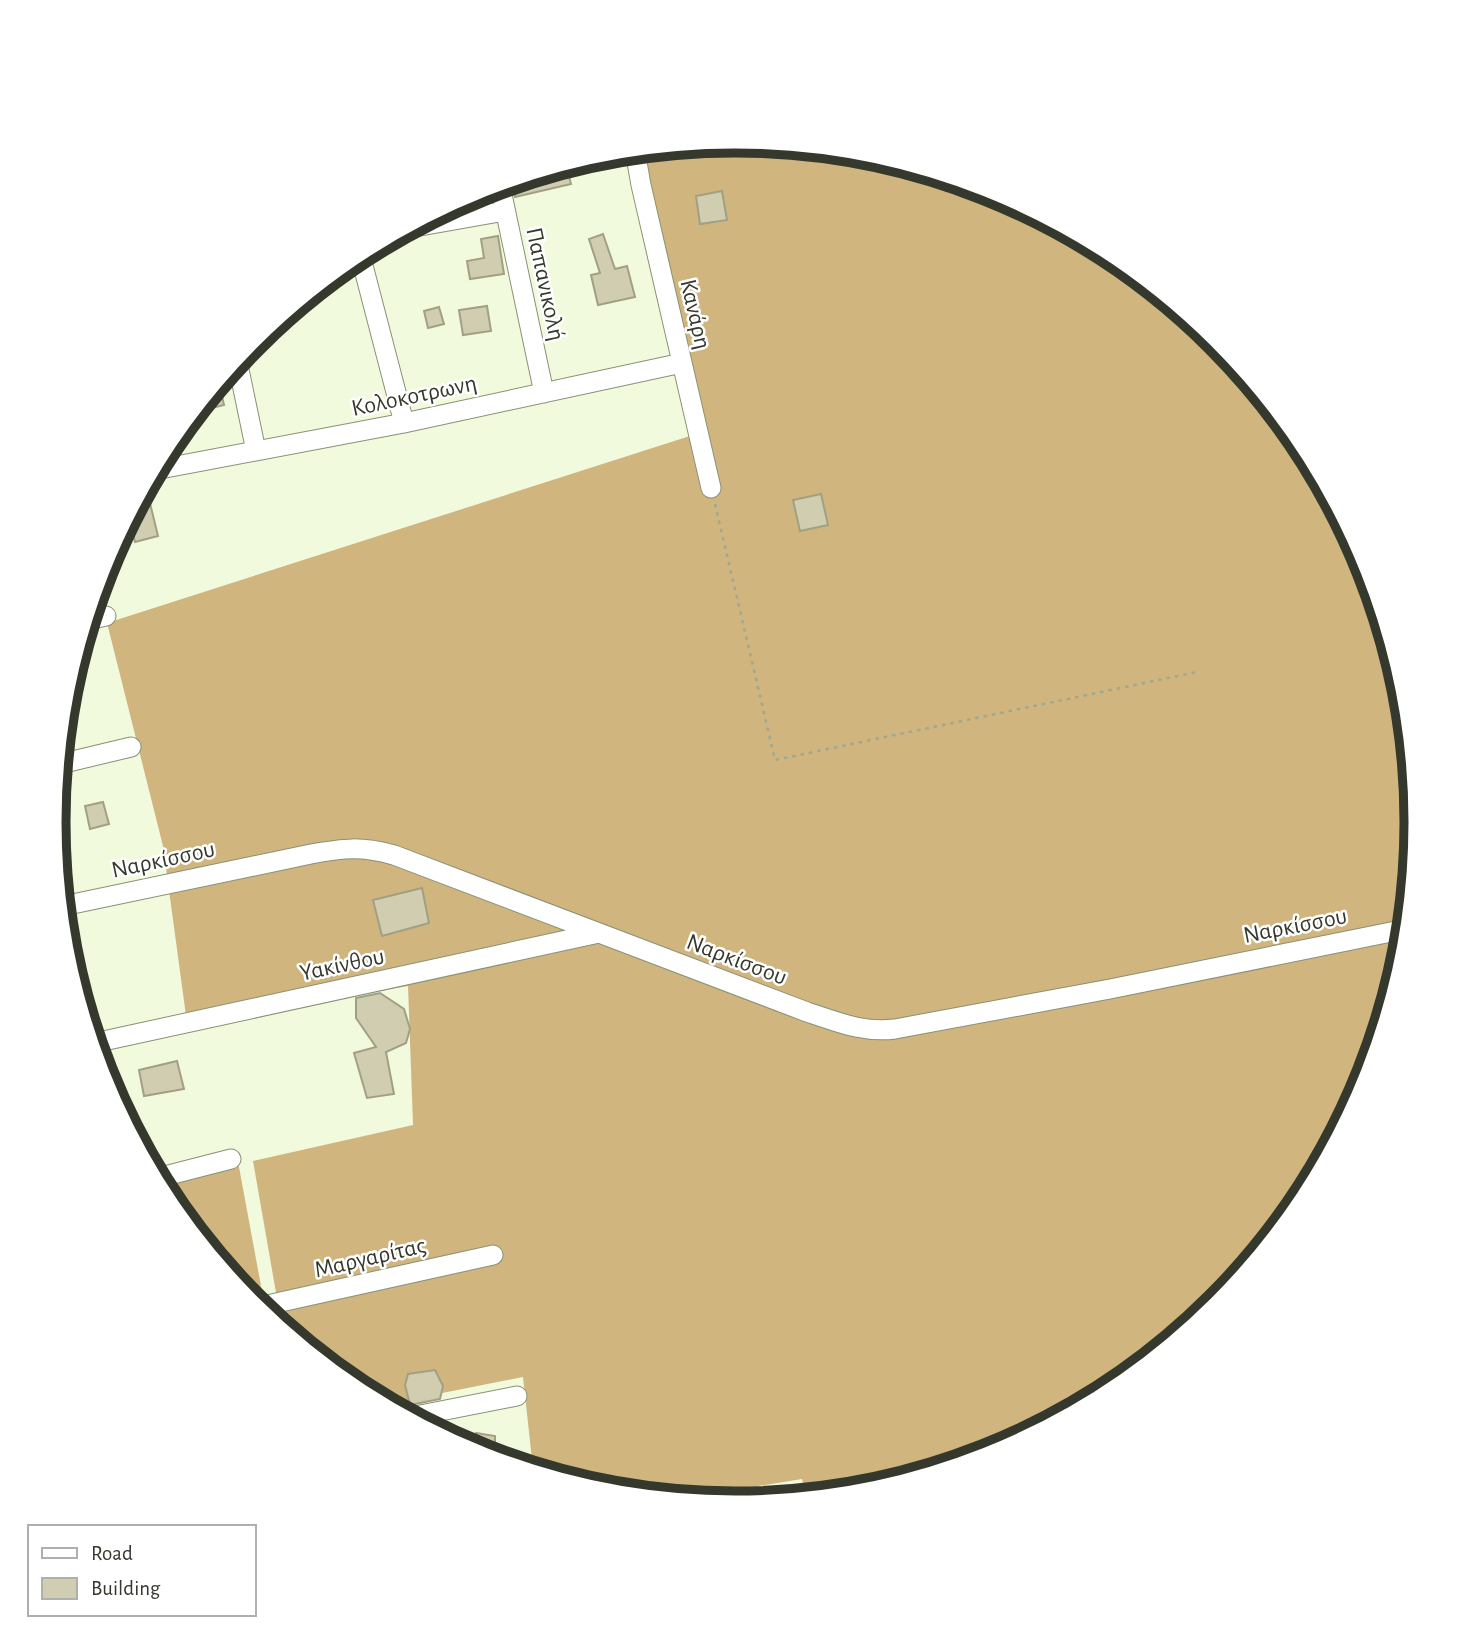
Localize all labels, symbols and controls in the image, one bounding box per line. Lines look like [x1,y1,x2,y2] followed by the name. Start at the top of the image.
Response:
[521,225,569,343] street label: Παπανικολή
[675,277,715,352] street label: Κανάρη
[349,371,479,421] street label: Κολοκοτρωνη
[109,837,217,883] street label: Ναρκίσσου
[1241,904,1349,948] street label: Ναρκίσσου
[683,930,790,990] street label: Ναρκίσσου
[298,944,387,986] street label: Υακίνθου
[312,1234,428,1282] street label: Μαργαρίτας
[28,1525,256,1616] legend
[91,1543,133,1564] text: Road
[91,1578,161,1599] text: Building

